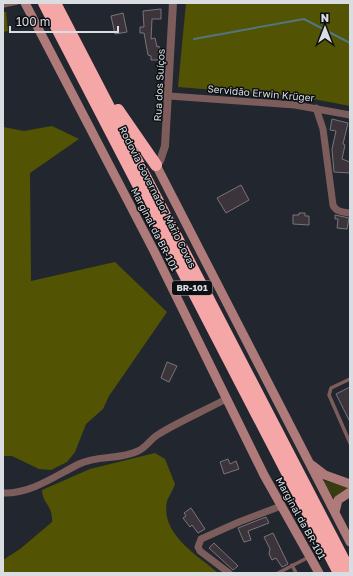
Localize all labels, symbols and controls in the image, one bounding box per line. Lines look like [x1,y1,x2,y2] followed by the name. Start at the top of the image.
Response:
[10,8,118,34] scale bar
[305,8,345,48] north arrow
[321,11,329,24] text: N
[16,14,50,29] text: 100 m
[151,48,167,122] street label: Rua dos Suíços
[207,82,315,104] street label: Servidão Erwin Krüger
[117,124,199,270] street label: Rodovia Governador Mário Covas
[129,185,181,273] street label: Marginal da BR-101
[172,281,212,295] road number: BR-101
[273,475,329,561] street label: Marginal da BR-101

